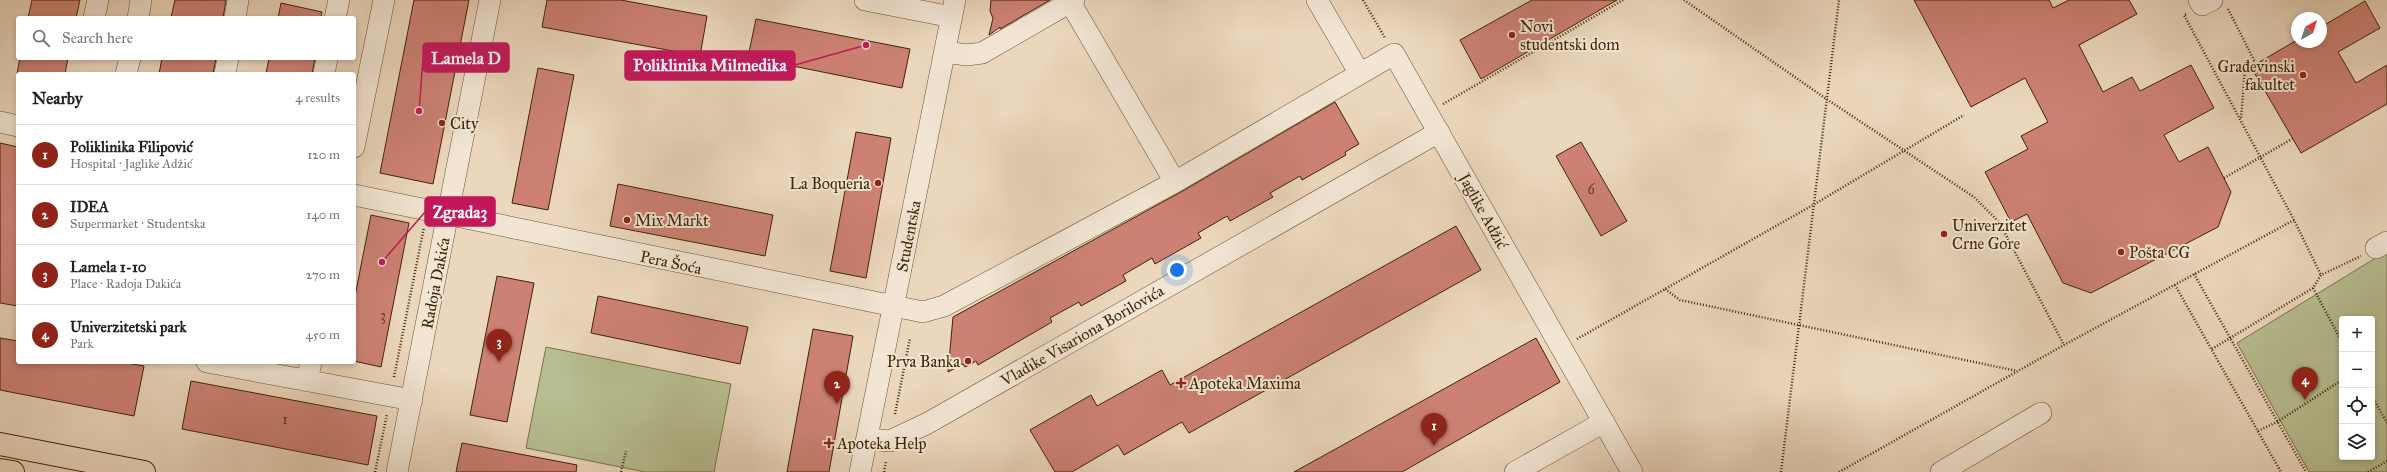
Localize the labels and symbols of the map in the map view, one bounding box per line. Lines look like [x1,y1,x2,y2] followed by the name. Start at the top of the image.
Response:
[2291,12,2327,48] north arrow
[1520,17,1620,54] place label: Novi studentski dom
[1507,30,1517,40] marker: Novi studentski dom
[423,43,509,72] callout: Lamela D
[431,48,501,69] text: Lamela D
[625,51,795,80] callout: Poliklinika Milmedika
[633,55,788,76] text: Poliklinika Milmedika
[2218,57,2296,94] place label: Građevinski fakultet
[2298,70,2308,80] marker: Građevinski fakultet
[450,114,479,133] place label: City
[437,118,447,128] marker: City
[1453,168,1513,254] street label: Jaglike Adžić
[789,174,870,194] place label: La Boqueria
[873,178,883,188] marker: La Boqueria
[1587,181,1595,198] house number: 6
[425,197,495,226] callout: Zgrada3
[892,199,925,273] street label: Studentska
[433,202,487,223] text: Zgrada3
[635,211,709,230] place label: Mix Markt
[622,215,632,225] marker: Mix Markt
[1952,216,2027,253] place label: Univerzitet Crne Gore
[1939,229,1949,239] marker: Univerzitet Crne Gore
[417,235,454,331] street label: Radoja Dakića
[2129,243,2191,262] place label: Pošta CG
[638,246,704,278] street label: Pera Šoća
[2116,247,2126,257] marker: Pošta CG
[1167,260,1187,280] your location
[996,281,1167,390] street label: Vladike Visariona Borilovića
[380,307,386,324] house number: 3
[486,329,512,362] pin: 3
[887,352,960,371] place label: Prva Banka
[963,356,973,366] marker: Prva Banka
[2292,367,2318,400] pin: 4
[824,371,850,404] pin: 2
[1188,374,1301,393] place label: Apoteka Maxima
[1176,378,1186,388] marker: Apoteka Maxima
[282,411,288,428] house number: 1
[1421,413,1447,446] pin: 1
[836,434,927,453] place label: Apoteka Help
[824,438,834,448] marker: Apoteka Help

